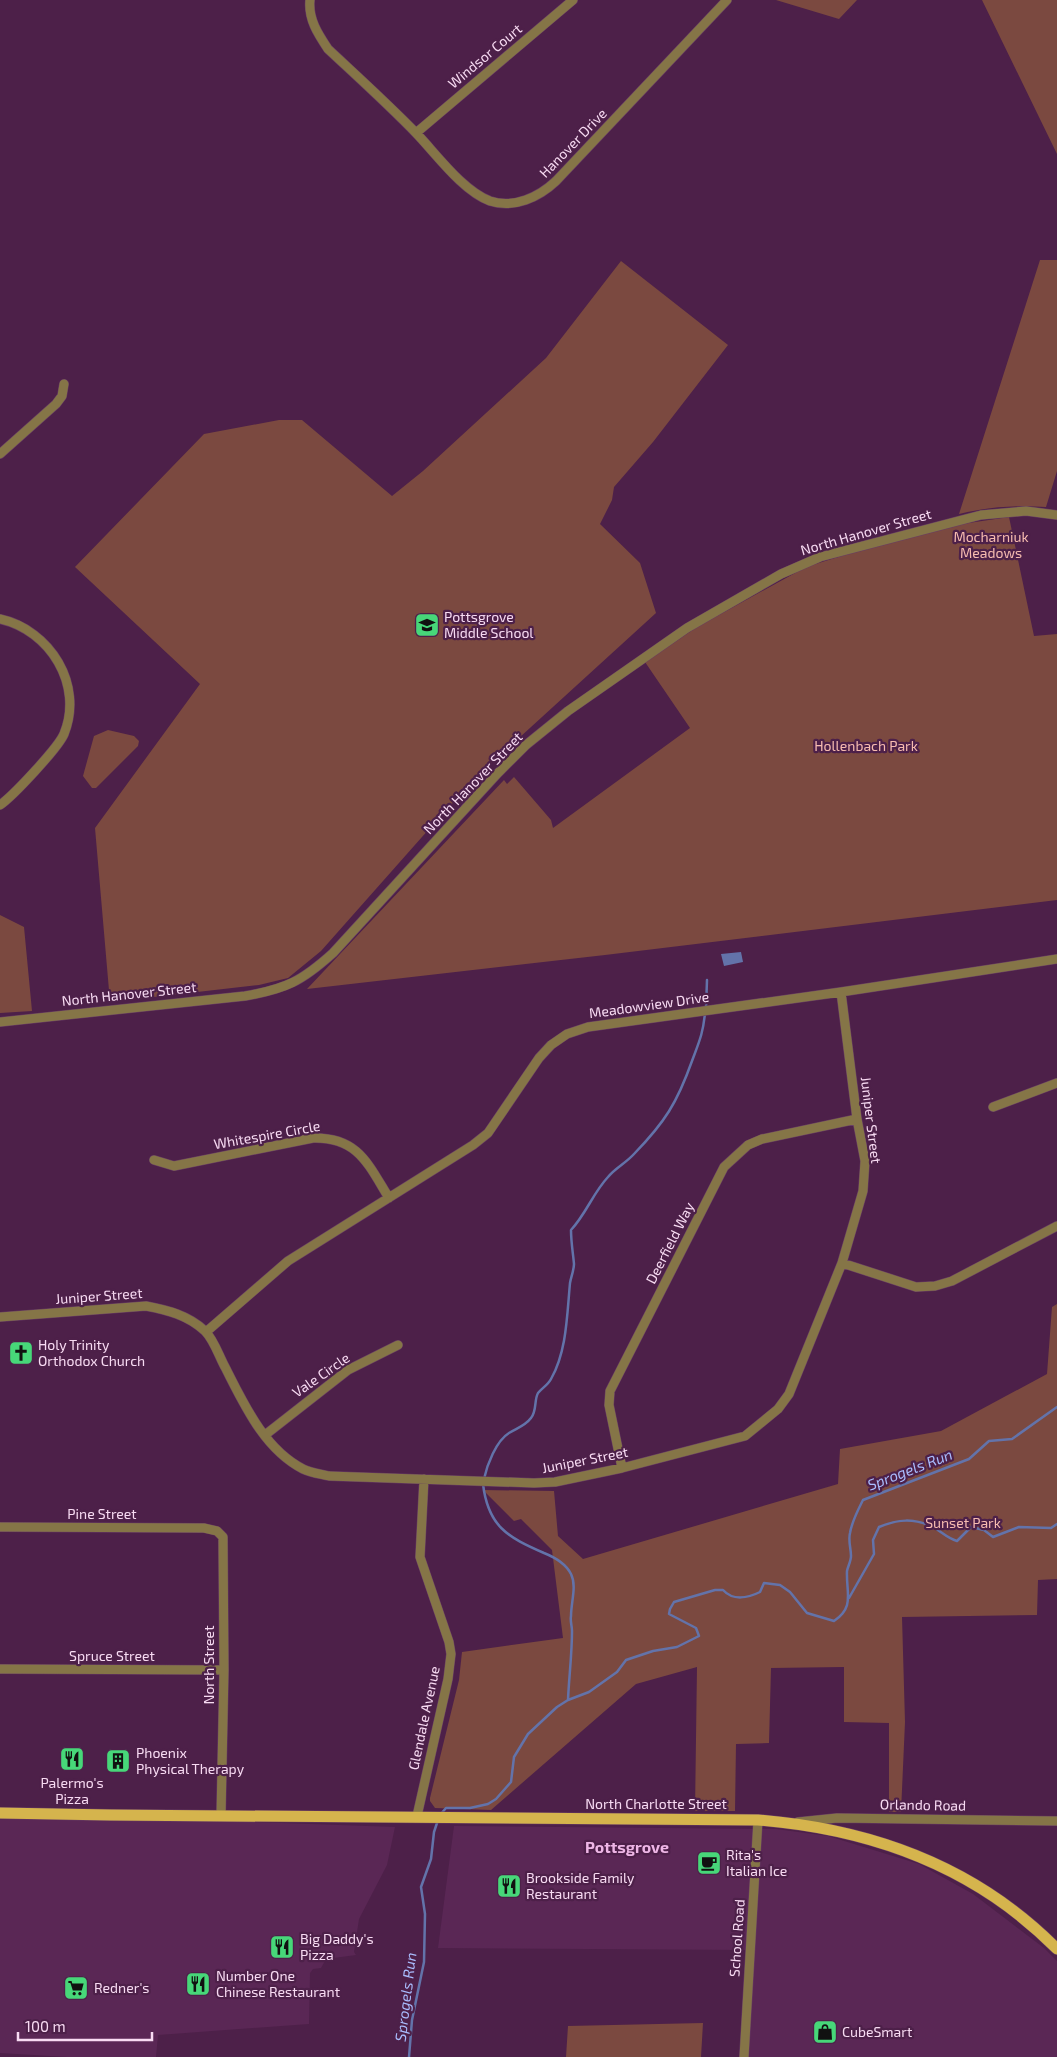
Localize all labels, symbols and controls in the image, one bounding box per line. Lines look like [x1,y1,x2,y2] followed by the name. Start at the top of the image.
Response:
[444,20,525,91] street label: Windsor Court
[535,105,610,181] street label: Hanover Drive
[798,505,933,558] street label: North Hanover Street
[953,528,1029,561] park label: Mocharniuk Meadows
[444,608,534,641] place label: Pottsgrove Middle School
[414,612,440,638] school or university icon: Pottsgrove Middle School
[420,728,526,837] street label: North Hanover Street
[814,737,918,754] park label: Hollenbach Park
[61,978,197,1009] street label: North Hanover Street
[588,988,710,1021] street label: Meadowview Drive
[858,1076,885,1164] street label: Juniper Street
[212,1117,322,1152] street label: Whitespire Circle
[642,1199,698,1286] street label: Deerfield Way
[55,1284,143,1307] street label: Juniper Street
[38,1336,145,1369] place label: Holy Trinity Orthodox Church
[8,1340,34,1366] church icon: Holy Trinity Orthodox Church
[289,1349,353,1400] street label: Vale Circle
[540,1443,629,1476] street label: Juniper Street
[865,1445,955,1494] water label: Sprogels Run
[67,1505,137,1522] street label: Pine Street
[925,1514,1001,1531] park label: Sunset Park
[200,1626,217,1704] street label: North Street
[69,1647,155,1664] street label: Spruce Street
[404,1664,443,1771] street label: Glendale Avenue
[136,1744,245,1777] place label: Phoenix Physical Therapy
[59,1746,85,1772] restaurant icon: Palermo's Pizza
[105,1748,131,1774] building icon: Phoenix Physical Therapy
[40,1774,104,1807] place label: Palermo's Pizza
[585,1795,727,1812] street label: North Charlotte Street
[880,1795,966,1814] street label: Orlando Road
[585,1837,669,1856] district label: Pottsgrove
[726,1846,787,1879] place label: Rita's Italian Ice
[696,1850,722,1876] cafe icon: Rita's Italian Ice
[526,1869,635,1902] place label: Brookside Family Restaurant
[496,1873,522,1899] restaurant icon: Brookside Family Restaurant
[725,1899,748,1977] street label: School Road
[300,1930,374,1963] place label: Big Daddy's Pizza
[269,1934,295,1960] restaurant icon: Big Daddy's Pizza
[391,1951,419,2043] water label: Sprogels Run
[216,1967,340,2000] place label: Number One Chinese Restaurant
[185,1971,211,1997] restaurant icon: Number One Chinese Restaurant
[63,1975,89,2001] supermarket icon: Redner's
[94,1979,149,1996] place label: Redner's
[18,2010,151,2042] scale bar
[25,2017,66,2035] text: 100 m
[812,2019,838,2045] shop icon: CubeSmart
[842,2023,912,2040] place label: CubeSmart

